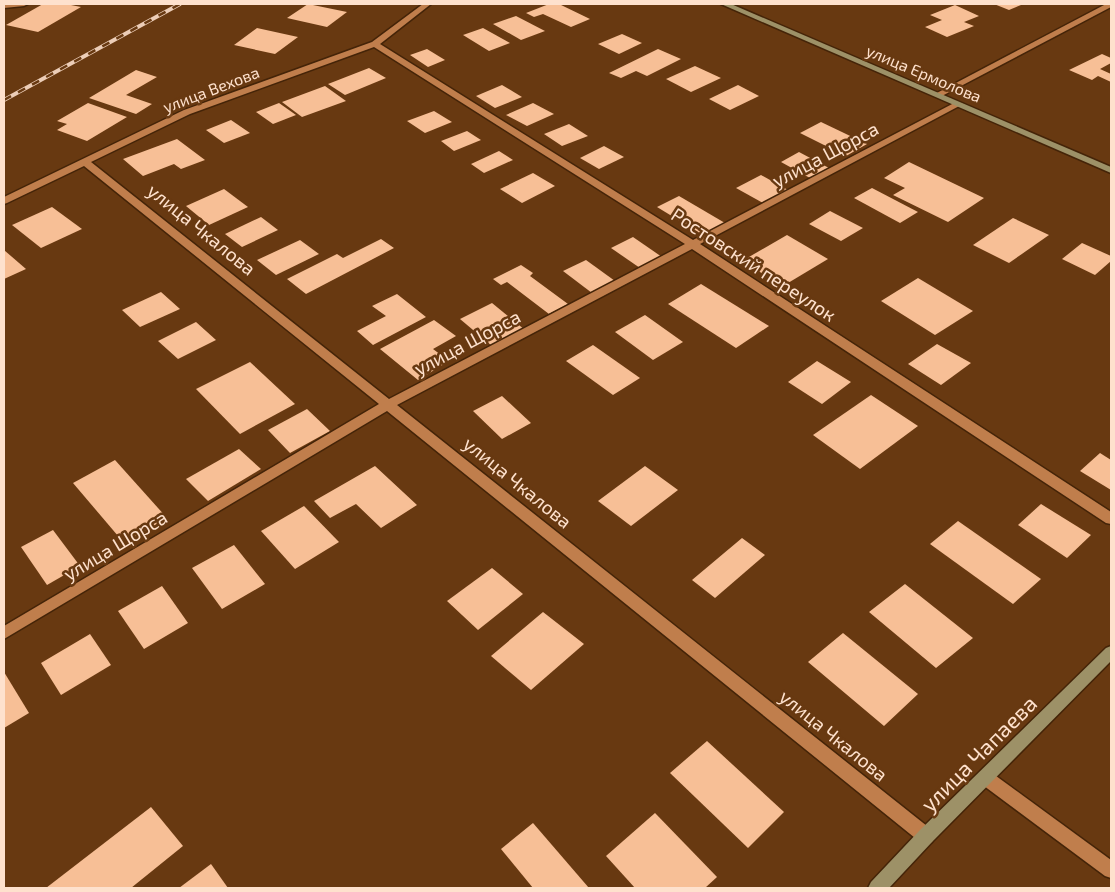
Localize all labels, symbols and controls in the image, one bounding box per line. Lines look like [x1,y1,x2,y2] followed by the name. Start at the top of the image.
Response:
[863,40,984,107] street label: улица Ермолова
[160,62,262,117] street label: улица Вехова
[768,116,883,193] street label: улица Щорса
[143,178,261,280] street label: улица Чкалова
[667,202,841,327] street label: Ростовский переулок
[410,304,525,381] street label: улица Щорса
[459,431,577,533] street label: улица Чкалова
[59,505,172,586] street label: улица Щорса
[775,684,893,786] street label: улица Чкалова
[915,690,1042,817] street label: улица Чапаева

